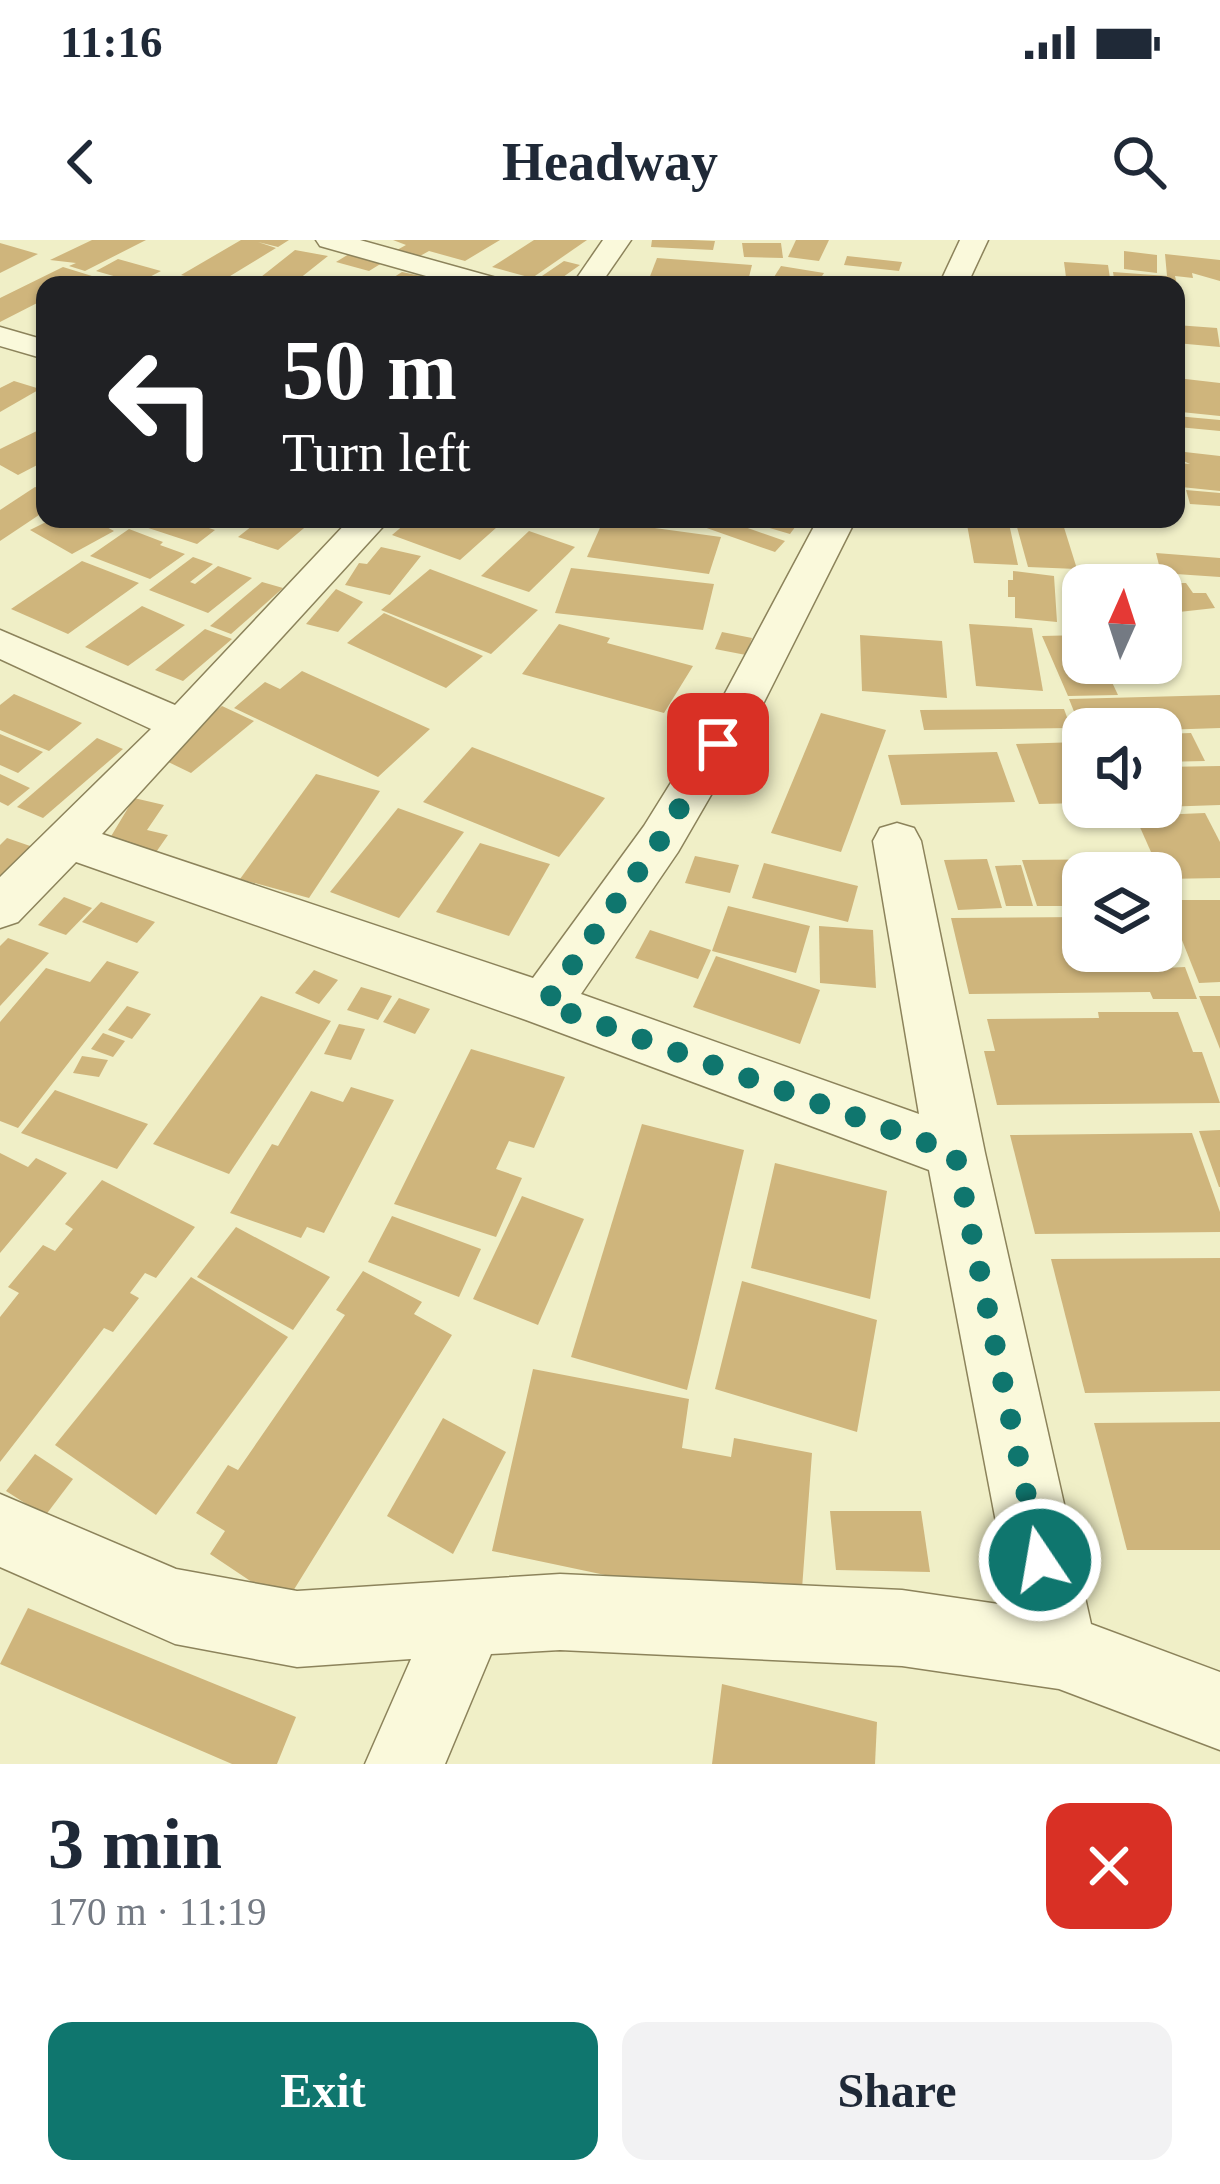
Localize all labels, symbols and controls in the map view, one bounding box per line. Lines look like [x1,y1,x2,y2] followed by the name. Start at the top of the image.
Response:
[60,17,163,67] text: 11:16
[48,129,114,195] icon: back
[1106,129,1172,195] icon: search
[502,132,718,192] text: Headway
[84,324,240,480] icon: left
[282,324,457,417] text: 50 m
[282,423,471,483] text: Turn left
[1062,564,1182,684] north arrow
[1062,564,1182,972] map controls
[667,693,769,795] pin
[1062,708,1182,828] button: sound
[685,711,751,777] icon: arrive
[1062,852,1182,972] button: layers
[977,1497,1103,1623] position arrow
[1046,1803,1172,1929] button: close
[48,1804,222,1884] text: 3 min
[48,1890,266,1933] text: 170 m · 11:19
[48,2022,598,2160] button: Exit
[622,2022,1172,2160] button: Share

